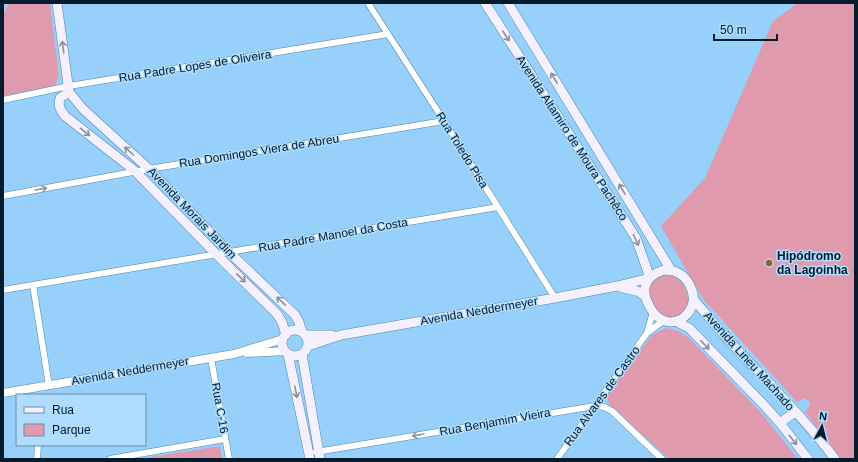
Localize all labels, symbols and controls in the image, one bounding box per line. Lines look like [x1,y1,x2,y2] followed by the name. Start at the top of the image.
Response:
[714,16,777,42] scale bar
[720,23,747,37] text: 50 m
[503,30,511,42] one-way arrow
[59,41,67,54] one-way arrow
[118,47,273,85] street label: Rua Padre Lopes de Oliveira
[513,53,631,223] street label: Avenida Altamiro de Moura Pachêco
[550,73,558,84] one-way arrow
[433,109,491,191] street label: Rua Toledo Pisa
[80,128,91,136] one-way arrow
[178,131,340,171] street label: Rua Domingos Viera de Abreu
[124,146,134,155] one-way arrow
[145,164,239,262] street label: Avenida Morais Jardim
[34,184,47,192] one-way arrow
[618,184,626,195] one-way arrow
[257,215,409,255] street label: Rua Padre Manoel da Costa
[633,234,640,246] one-way arrow
[777,249,848,277] place label: Hipódromo da Lagoinha
[764,258,774,268] marker: Hipódromo da Lagoinha
[236,274,246,283] one-way arrow
[419,294,539,328] street label: Avenida Neddermeyer
[276,296,286,306] one-way arrow
[701,309,797,414] street label: Avenida Lineu Machado
[700,340,710,350] one-way arrow
[561,343,643,449] street label: Rua Alvares de Castro
[70,354,190,388] street label: Avenida Neddermeyer
[209,381,231,435] street label: Rua C-16
[293,385,301,398] one-way arrow
[16,394,146,446] legend
[52,403,74,417] text: Rua
[438,405,552,439] street label: Rua Benjamim Vieira
[802,406,842,446] north arrow
[819,410,828,423] text: N
[52,423,91,437] text: Parque
[412,431,425,439] one-way arrow
[789,434,798,445] one-way arrow

